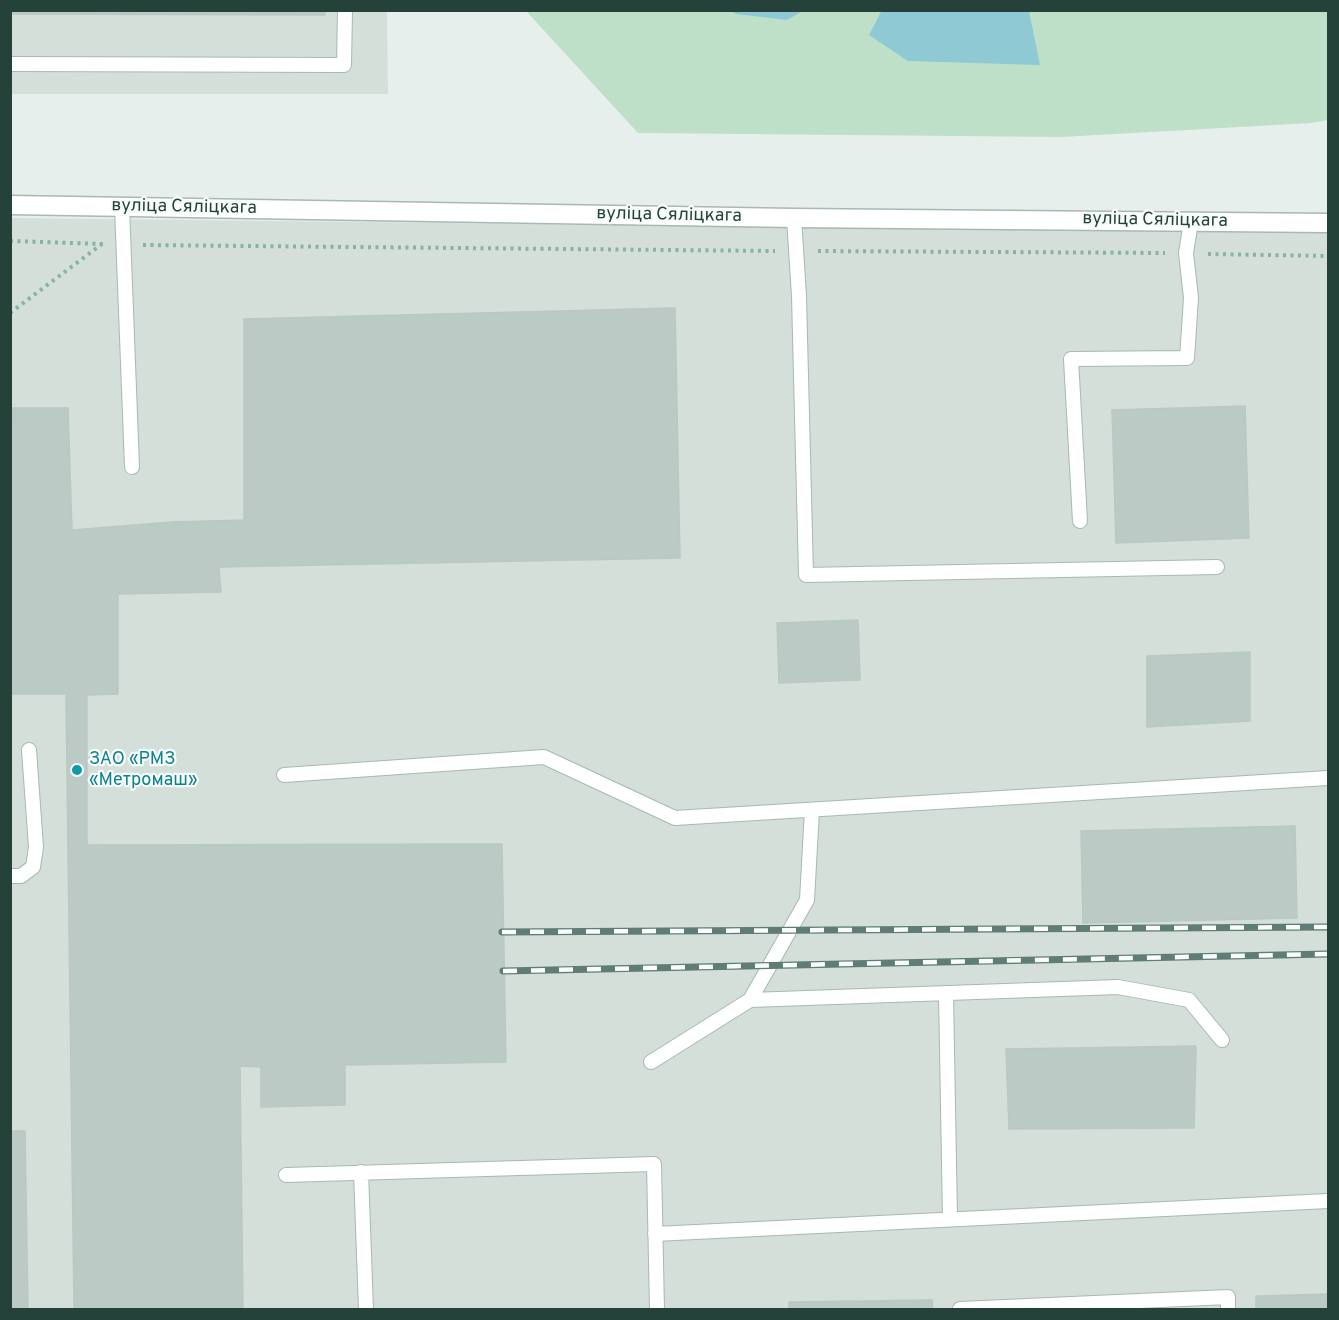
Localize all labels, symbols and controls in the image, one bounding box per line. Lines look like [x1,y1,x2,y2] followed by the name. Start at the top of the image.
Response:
[111,196,257,220] street label: вуліца Сяліцкага
[596,204,742,228] street label: вуліца Сяліцкага
[1082,209,1228,233] street label: вуліца Сяліцкага
[89,749,197,792] place label: ЗАО «РМЗ «Метромаш»
[70,763,84,777] marker: ЗАО «РМЗ «Метромаш»

